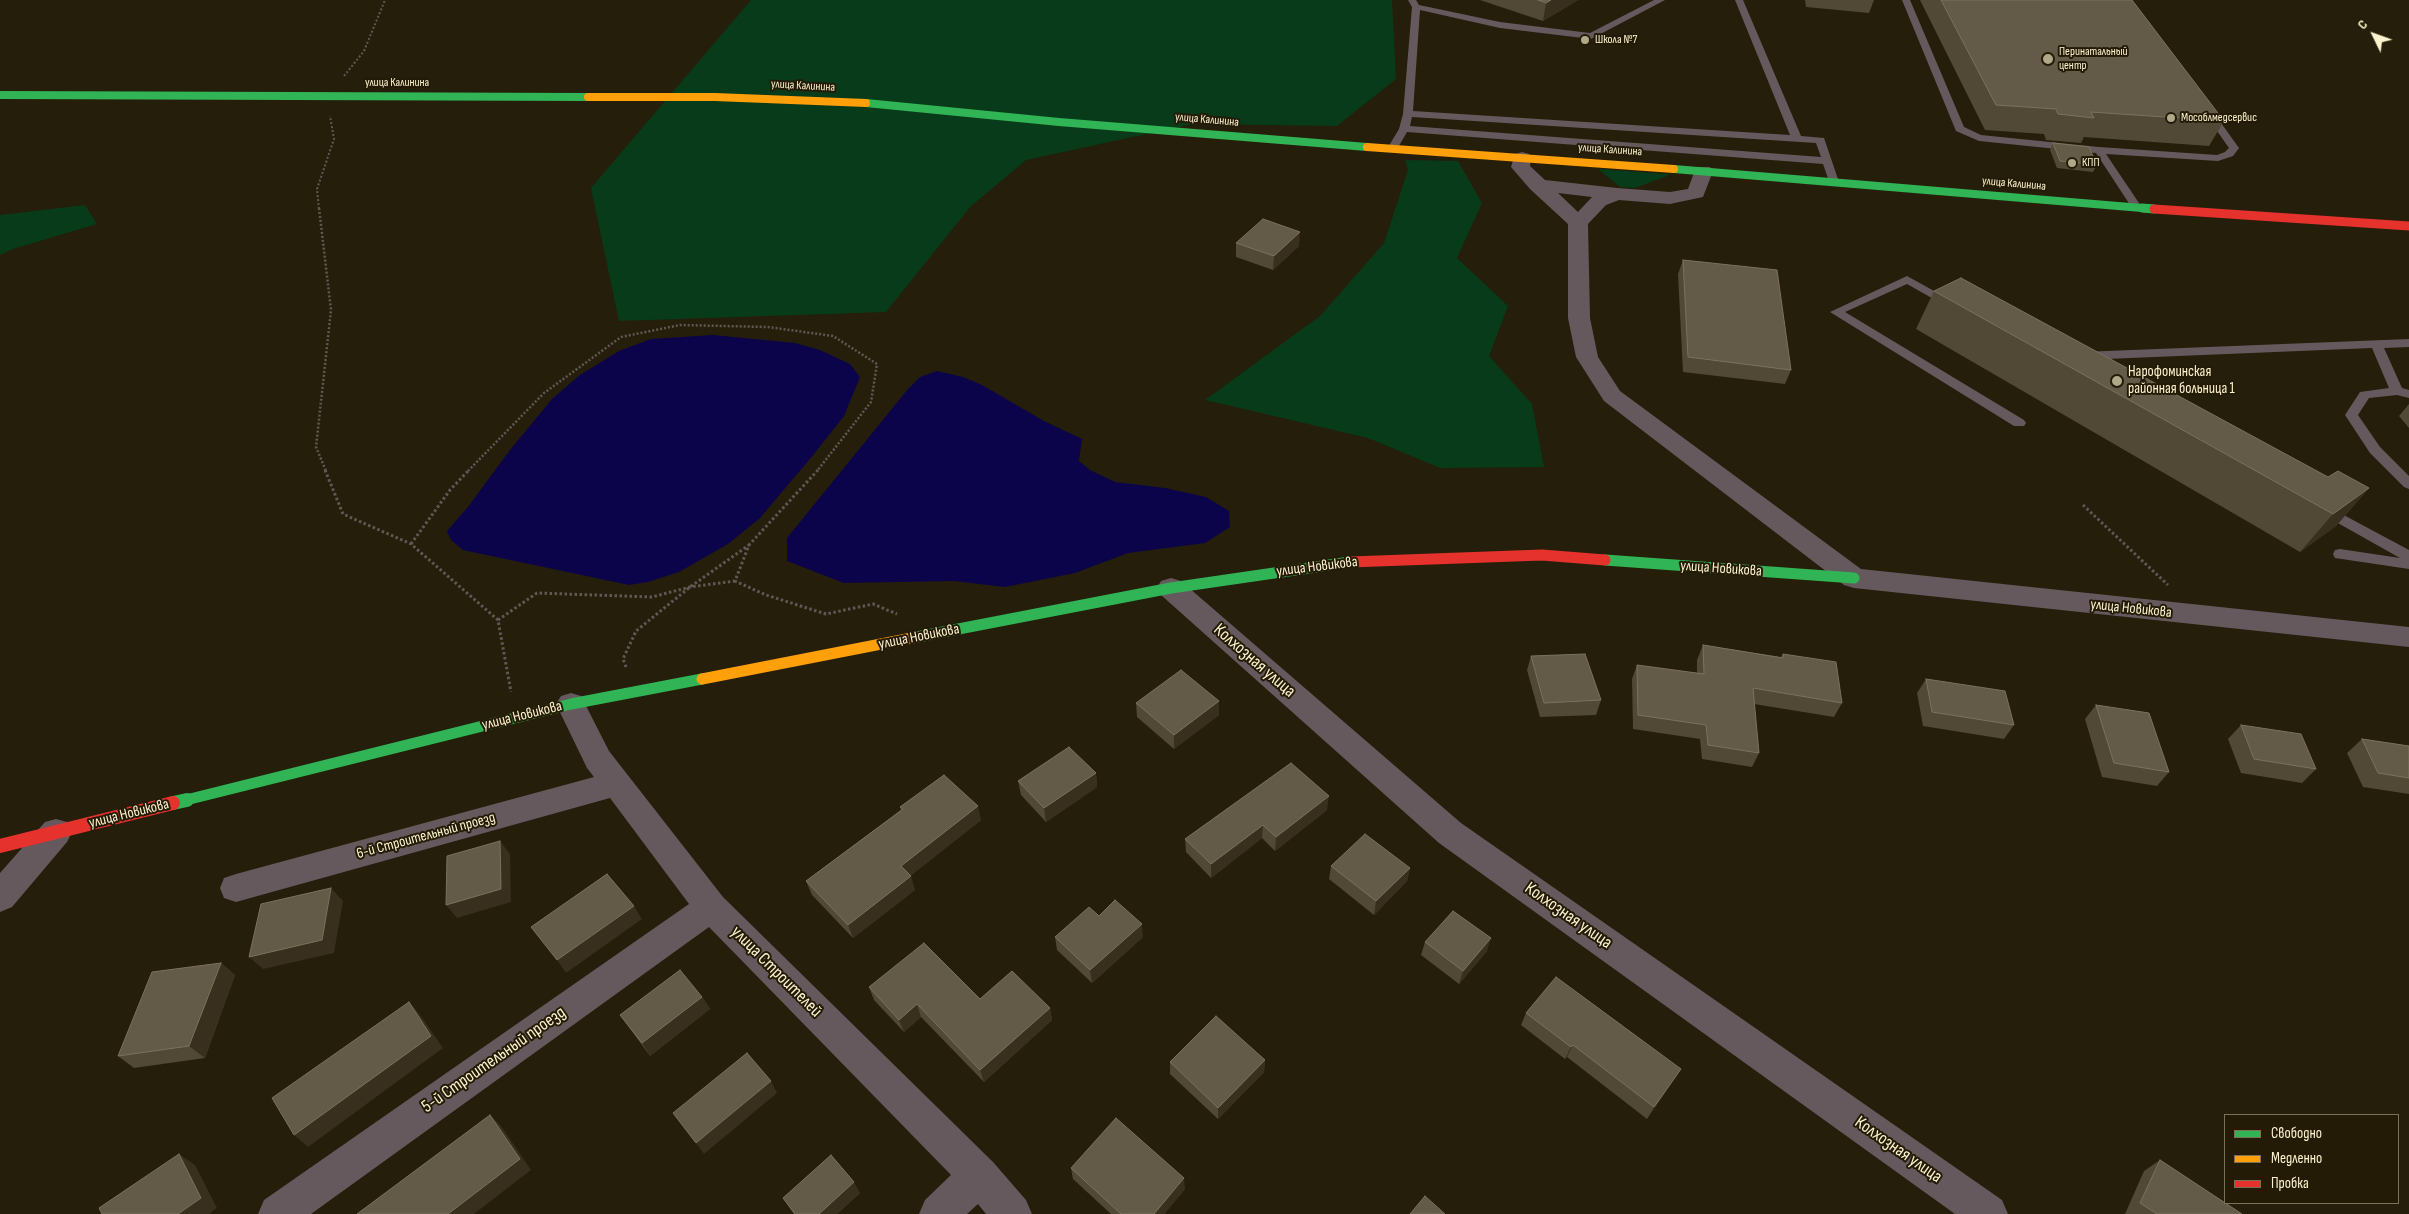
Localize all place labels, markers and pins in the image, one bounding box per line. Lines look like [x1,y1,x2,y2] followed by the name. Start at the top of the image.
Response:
[1595,33,1637,47] place label: Школа №7
[1579,34,1591,46] marker: Школа №7
[2059,45,2128,73] place label: Перинатальный центр
[2041,52,2055,66] marker: Перинатальный центр
[2181,111,2257,125] place label: Мособлмедсервис
[2165,112,2177,124] marker: Мособлмедсервис
[2082,156,2100,170] place label: КПП
[2066,157,2078,169] marker: КПП
[2128,363,2235,398] place label: Нарофоминская районная больница 1
[2110,374,2124,388] marker: Нарофоминская районная больница 1

